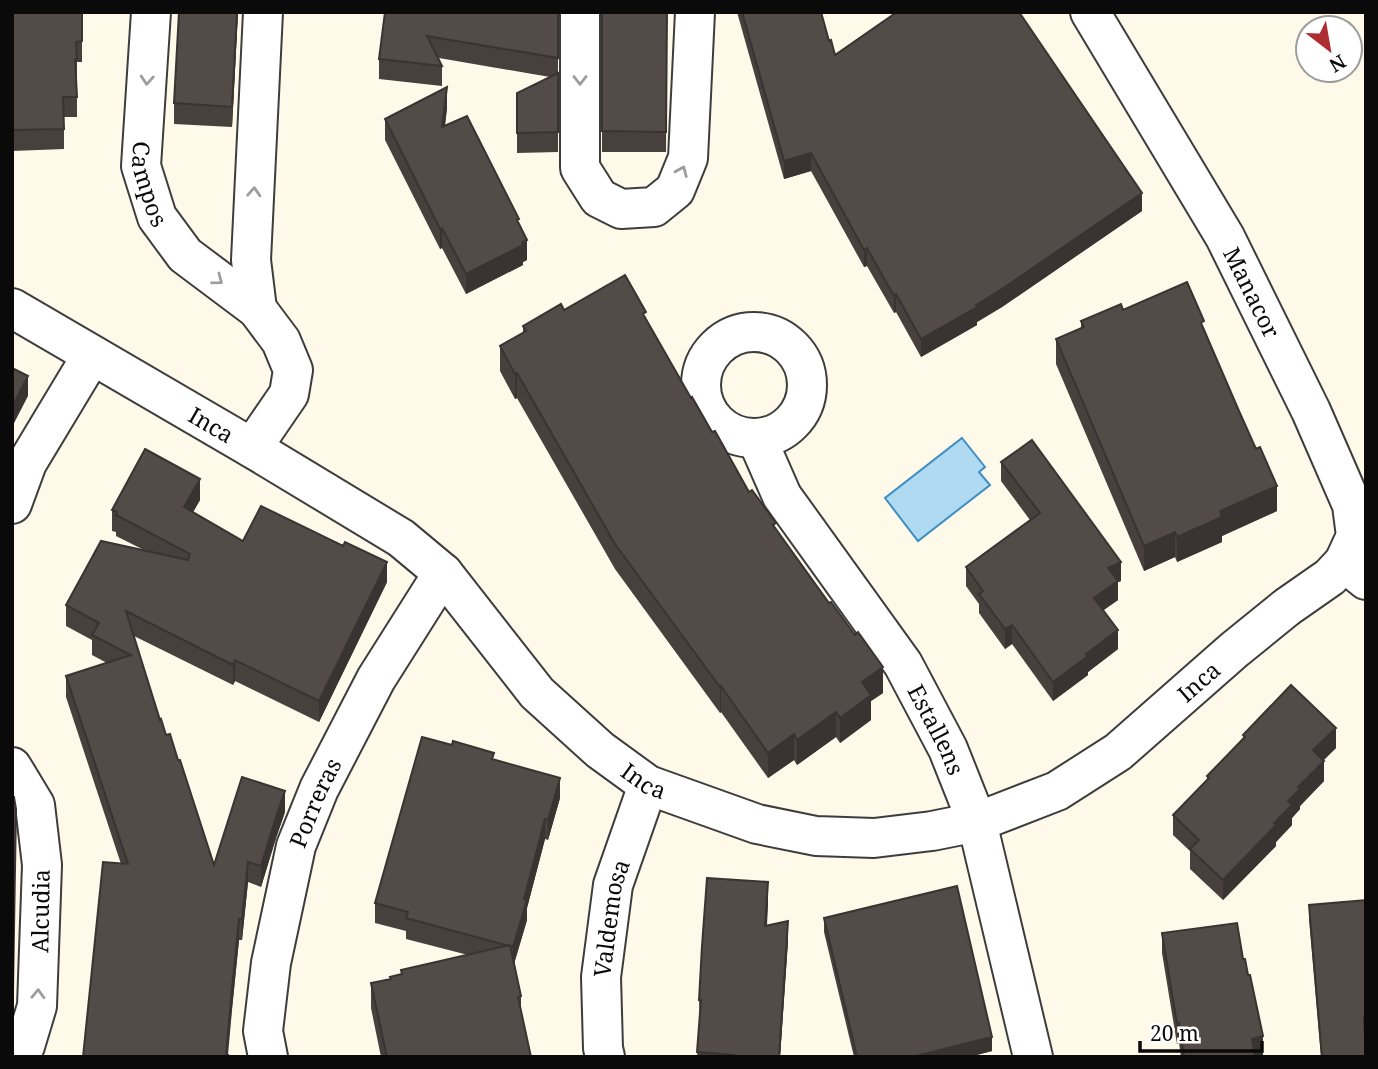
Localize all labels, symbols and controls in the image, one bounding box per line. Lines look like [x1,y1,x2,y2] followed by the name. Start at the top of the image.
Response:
[1294,14,1364,84] north arrow
[1325,49,1351,79] text: N
[139,75,154,86] one-way arrow
[572,76,588,86] one-way arrow
[125,140,175,233] street label: Campos
[674,166,688,178] one-way arrow
[246,186,261,197] one-way arrow
[1216,241,1288,343] street label: Manacor
[210,271,223,284] one-way arrow
[183,399,240,450] street label: Inca
[1170,654,1227,709] street label: Inca
[901,679,973,779] street label: Estallens
[281,752,349,852] street label: Porreras
[615,755,671,806] street label: Inca
[585,855,637,979] street label: Valdemosa
[23,869,57,953] street label: Alcudia
[30,988,45,999] one-way arrow
[1140,1010,1262,1054] scale bar
[1150,1019,1199,1047] text: 20 m

